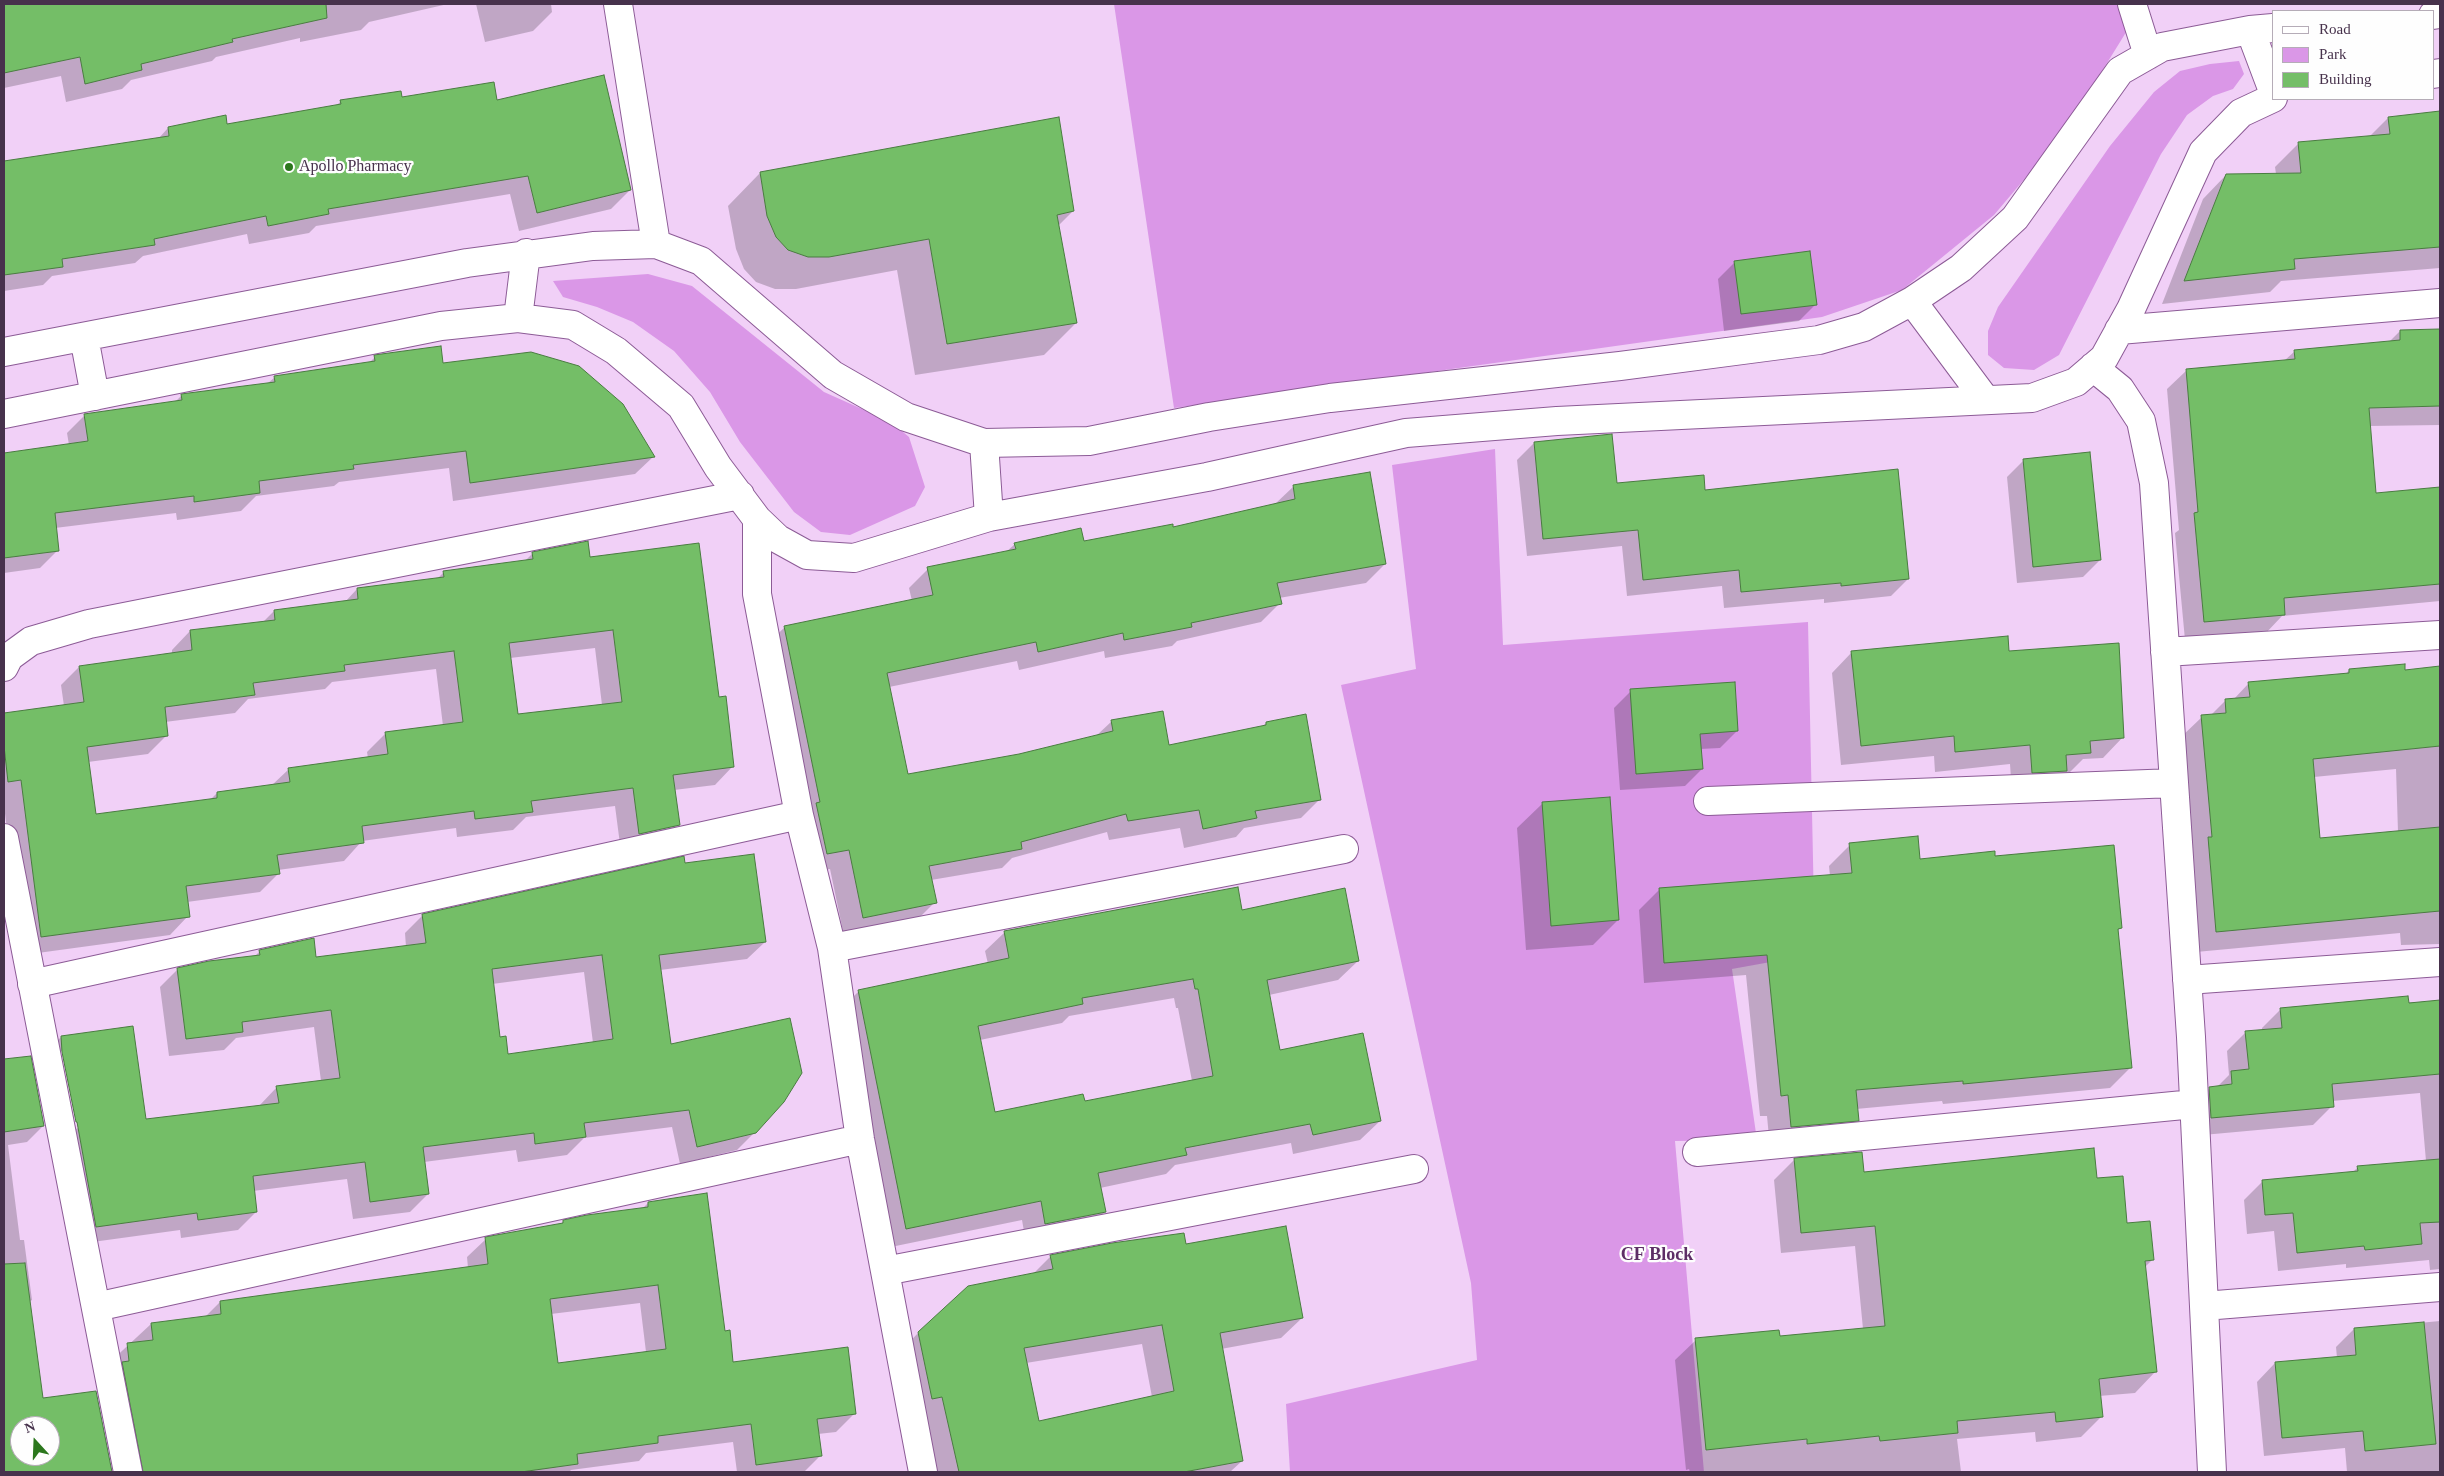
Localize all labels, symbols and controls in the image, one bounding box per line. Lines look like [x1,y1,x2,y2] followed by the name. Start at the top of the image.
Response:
[2272,10,2434,100] legend
[2319,21,2351,37] text: Road
[2319,46,2347,62] text: Park
[2319,71,2372,87] text: Building
[299,157,411,177] place label: Apollo Pharmacy
[283,161,295,173] marker: Apollo Pharmacy
[1621,1244,1693,1266] district label: CF Block
[10,1416,60,1466] north arrow
[23,1419,37,1436] text: N

